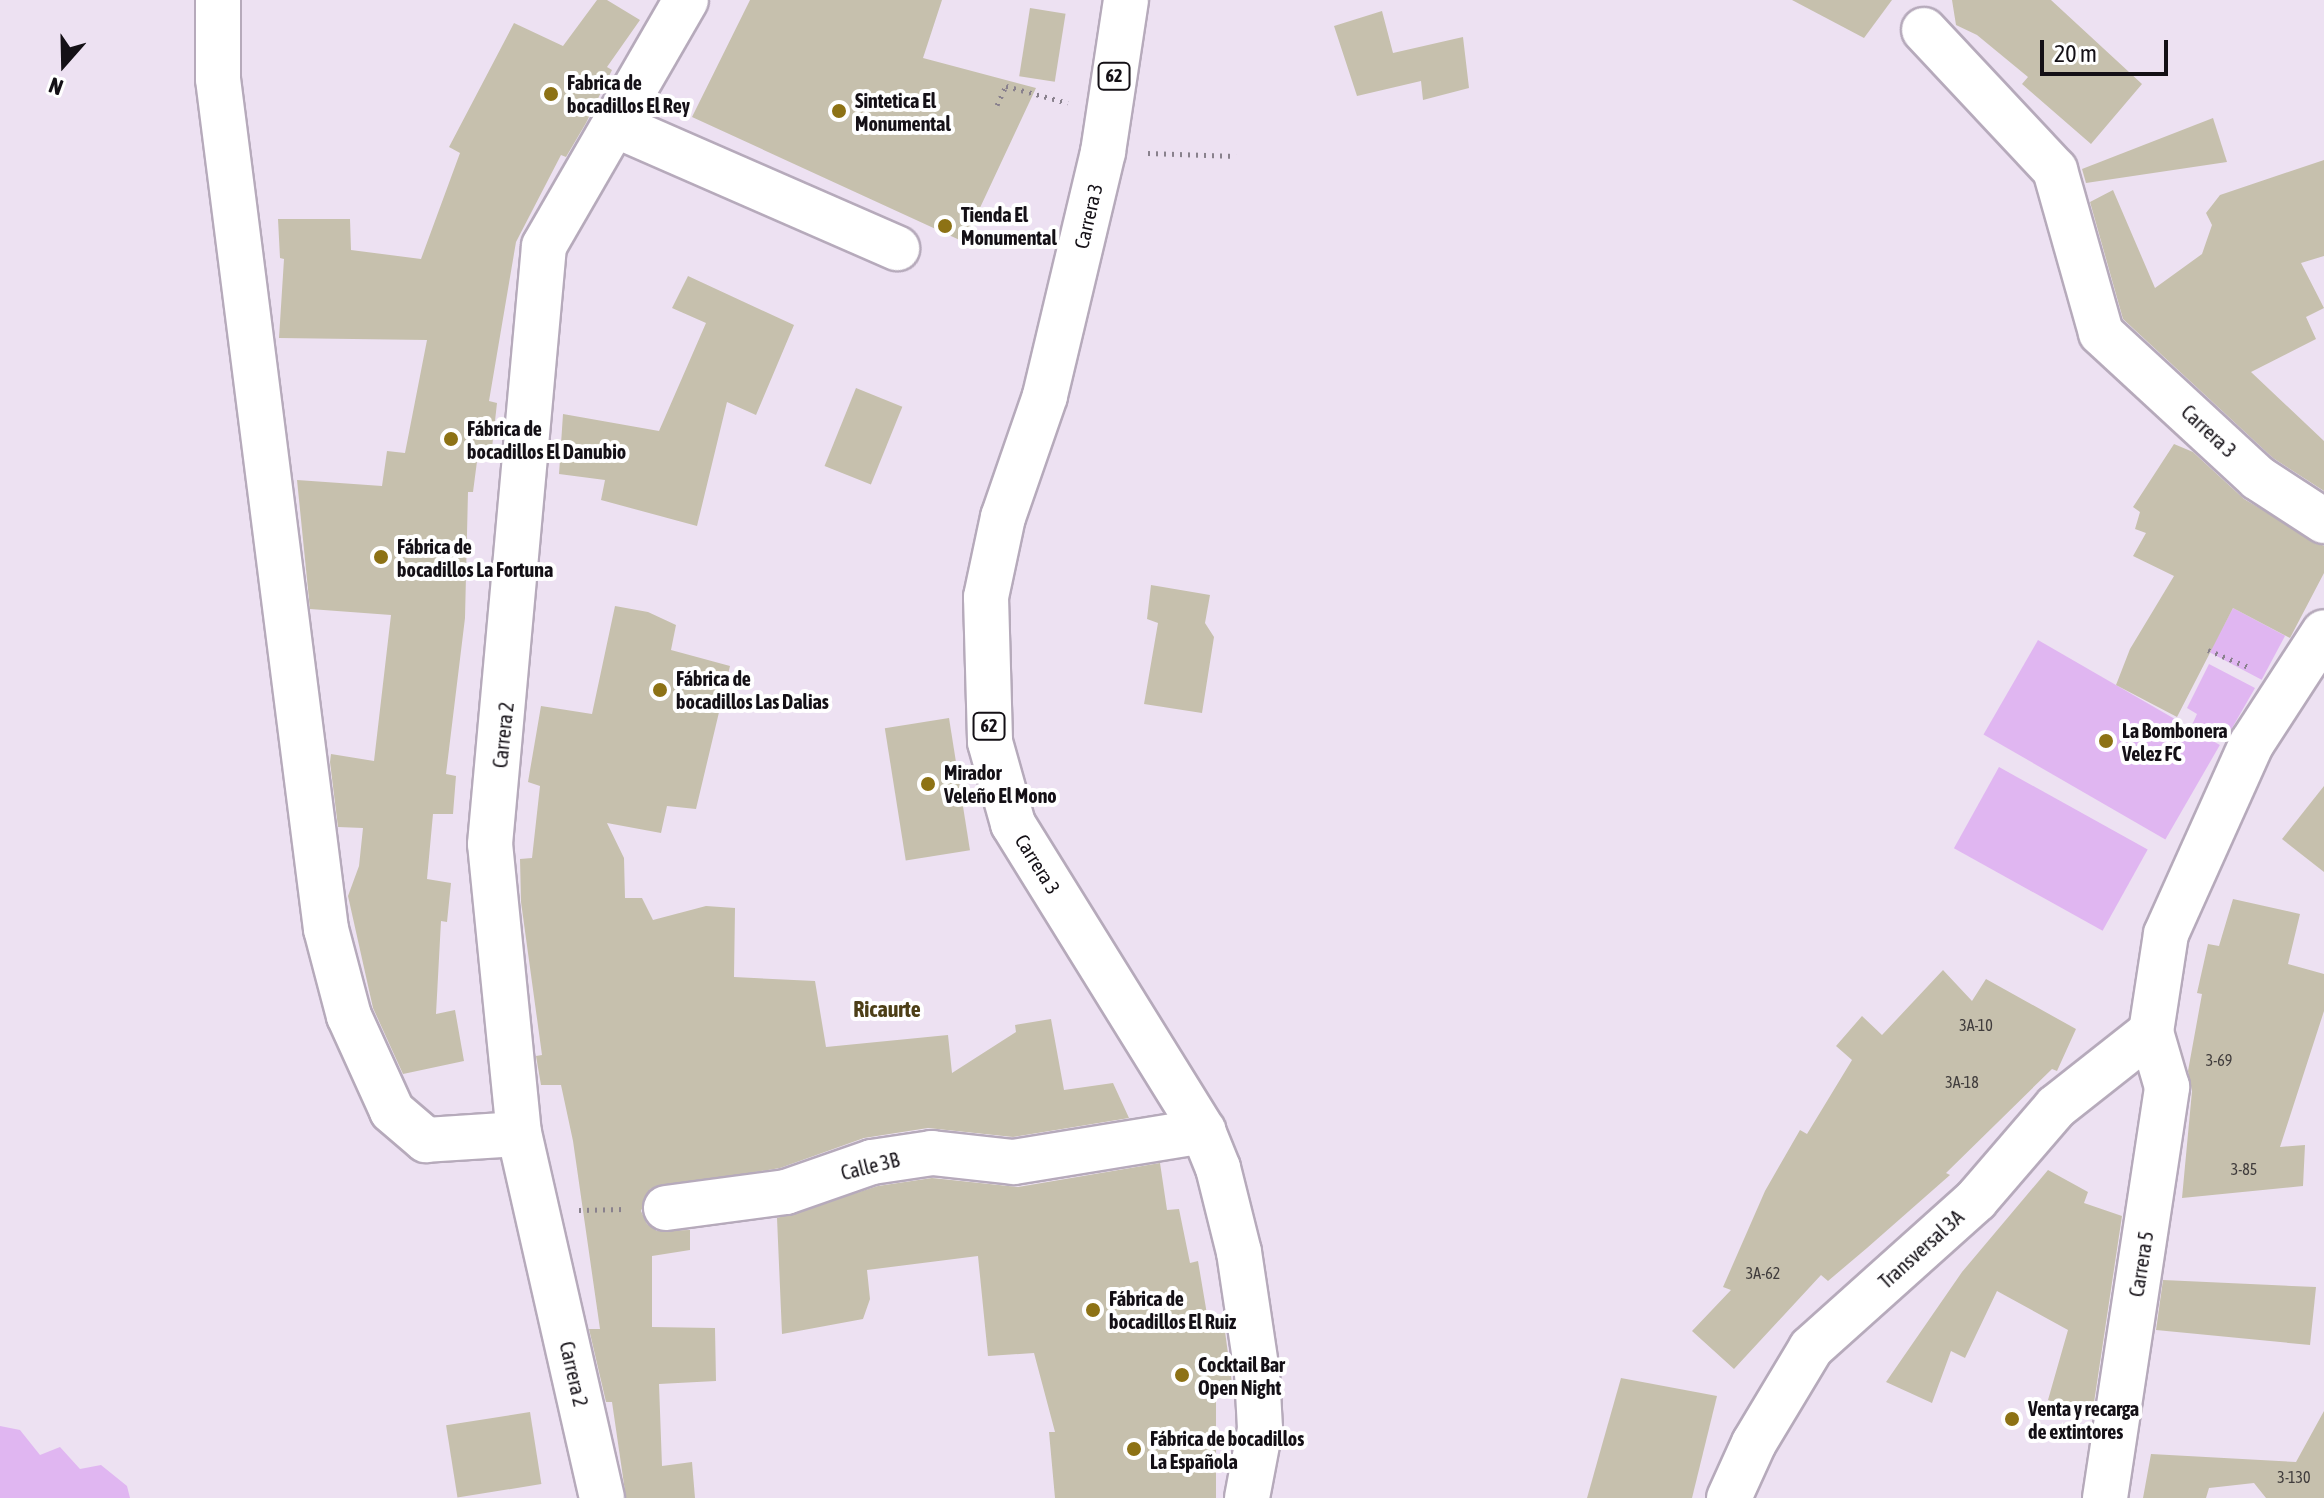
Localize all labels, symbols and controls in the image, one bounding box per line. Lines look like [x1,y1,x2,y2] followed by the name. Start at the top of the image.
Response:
[24,24,104,104] north arrow
[2044,24,2172,74] scale bar
[2054,40,2097,67] text: 20 m
[1096,62,1132,90] road number: 62
[567,70,690,117] place label: Fabrica de bocadillos El Rey
[45,72,66,101] text: N
[542,85,560,103] marker: Fabrica de bocadillos El Rey
[855,88,951,135] place label: Sintetica El Monumental
[830,102,848,120] marker: Sintetica El Monumental
[1069,181,1107,251] street label: Carrera 3
[961,202,1057,249] place label: Tienda El Monumental
[936,217,954,235] marker: Tienda El Monumental
[2177,400,2241,462] street label: Carrera 3
[467,416,626,463] place label: Fábrica de bocadillos El Danubio
[442,430,460,448] marker: Fábrica de bocadillos El Danubio
[397,534,553,581] place label: Fábrica de bocadillos La Fortuna
[372,548,390,566] marker: Fábrica de bocadillos La Fortuna
[676,666,829,713] place label: Fábrica de bocadillos Las Dalias
[651,681,669,699] marker: Fábrica de bocadillos Las Dalias
[488,701,518,769] street label: Carrera 2
[971,712,1007,740] road number: 62
[2122,718,2228,765] place label: La Bombonera Velez FC
[2097,732,2115,750] marker: La Bombonera Velez FC
[944,760,1057,807] place label: Mirador Veleño El Mono
[919,775,937,793] marker: Mirador Veleño El Mono
[1010,830,1066,898] street label: Carrera 3
[853,997,921,1023] district label: Ricaurte
[1959,1015,1993,1035] house number: 3A-10
[2206,1050,2232,1070] house number: 3-69
[1945,1072,1979,1092] house number: 3A-18
[838,1147,902,1185] street label: Calle 3B
[2231,1159,2257,1179] house number: 3-85
[1874,1205,1968,1293] street label: Transversal 3A
[2124,1229,2158,1299] street label: Carrera 5
[1746,1263,1780,1283] house number: 3A-62
[1109,1286,1236,1333] place label: Fábrica de bocadillos El Ruiz
[1084,1301,1102,1319] marker: Fábrica de bocadillos El Ruiz
[555,1339,593,1409] street label: Carrera 2
[1198,1352,1285,1399] place label: Cocktail Bar Open Night
[1173,1366,1191,1384] marker: Cocktail Bar Open Night
[2028,1396,2139,1443] place label: Venta y recarga de extintores
[2003,1410,2021,1428] marker: Venta y recarga de extintores
[1150,1426,1304,1473] place label: Fábrica de bocadillos La Española
[1125,1440,1143,1458] marker: Fábrica de bocadillos La Española
[2277,1467,2311,1487] house number: 3-130

